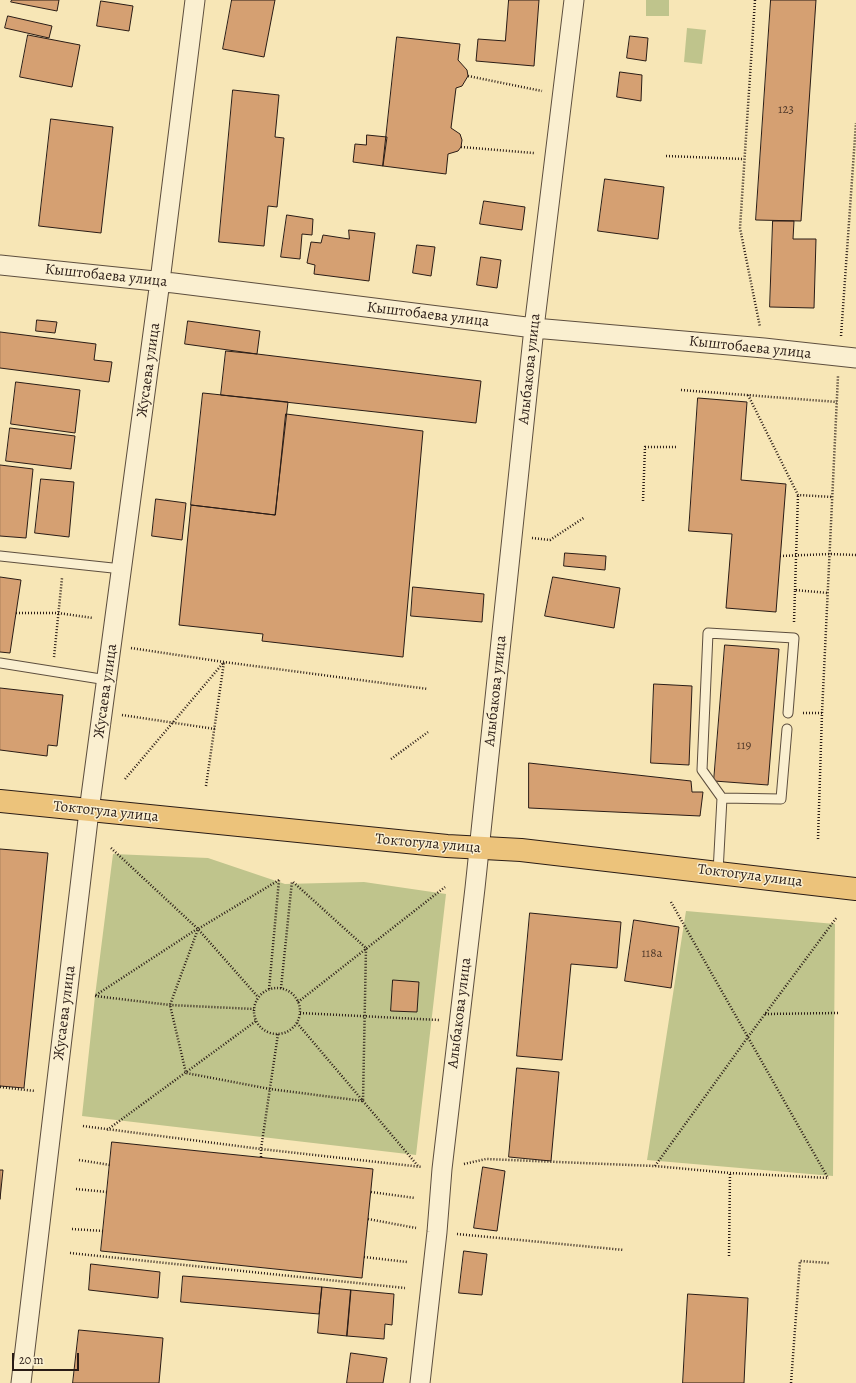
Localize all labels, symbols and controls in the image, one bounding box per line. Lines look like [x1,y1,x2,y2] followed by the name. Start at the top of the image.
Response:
[778,102,794,118] house number: 123
[44,261,168,291] street label: Кыштобаева улица
[366,299,490,331] street label: Кыштобаева улица
[515,313,545,425] street label: Алыбакова улица
[133,322,165,418] street label: Жусаева улица
[688,333,812,363] street label: Кыштобаева улица
[481,635,511,747] street label: Алыбакова улица
[90,643,122,739] street label: Жусаева улица
[737,738,751,754] house number: 119
[53,798,159,826] street label: Токтогула улица
[375,830,481,858] street label: Токтогула улица
[696,861,804,891] street label: Токтогула улица
[641,946,663,962] house number: 118а
[444,957,476,1069] street label: Алыбакова улица
[50,965,80,1061] street label: Жусаева улица
[14,1345,81,1371] scale bar
[19,1352,43,1368] text: 20 m

